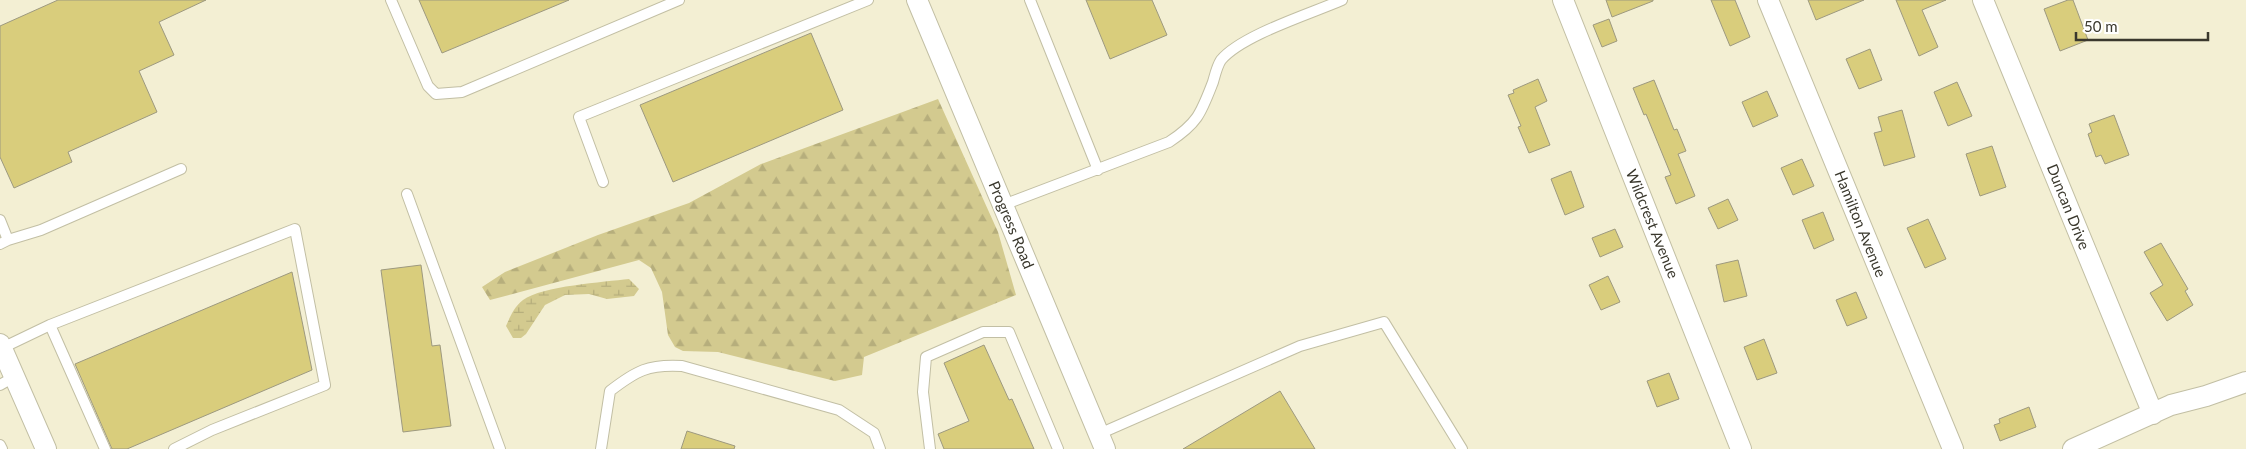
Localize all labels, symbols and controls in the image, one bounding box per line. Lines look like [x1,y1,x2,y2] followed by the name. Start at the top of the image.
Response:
[2076,10,2208,42] scale bar
[2084,17,2118,35] text: 50 m
[2044,161,2094,252] street label: Duncan Drive
[1623,166,1683,281] street label: Wildcrest Avenue
[1831,168,1891,280] street label: Hamilton Avenue
[985,178,1038,271] street label: Progress Road

